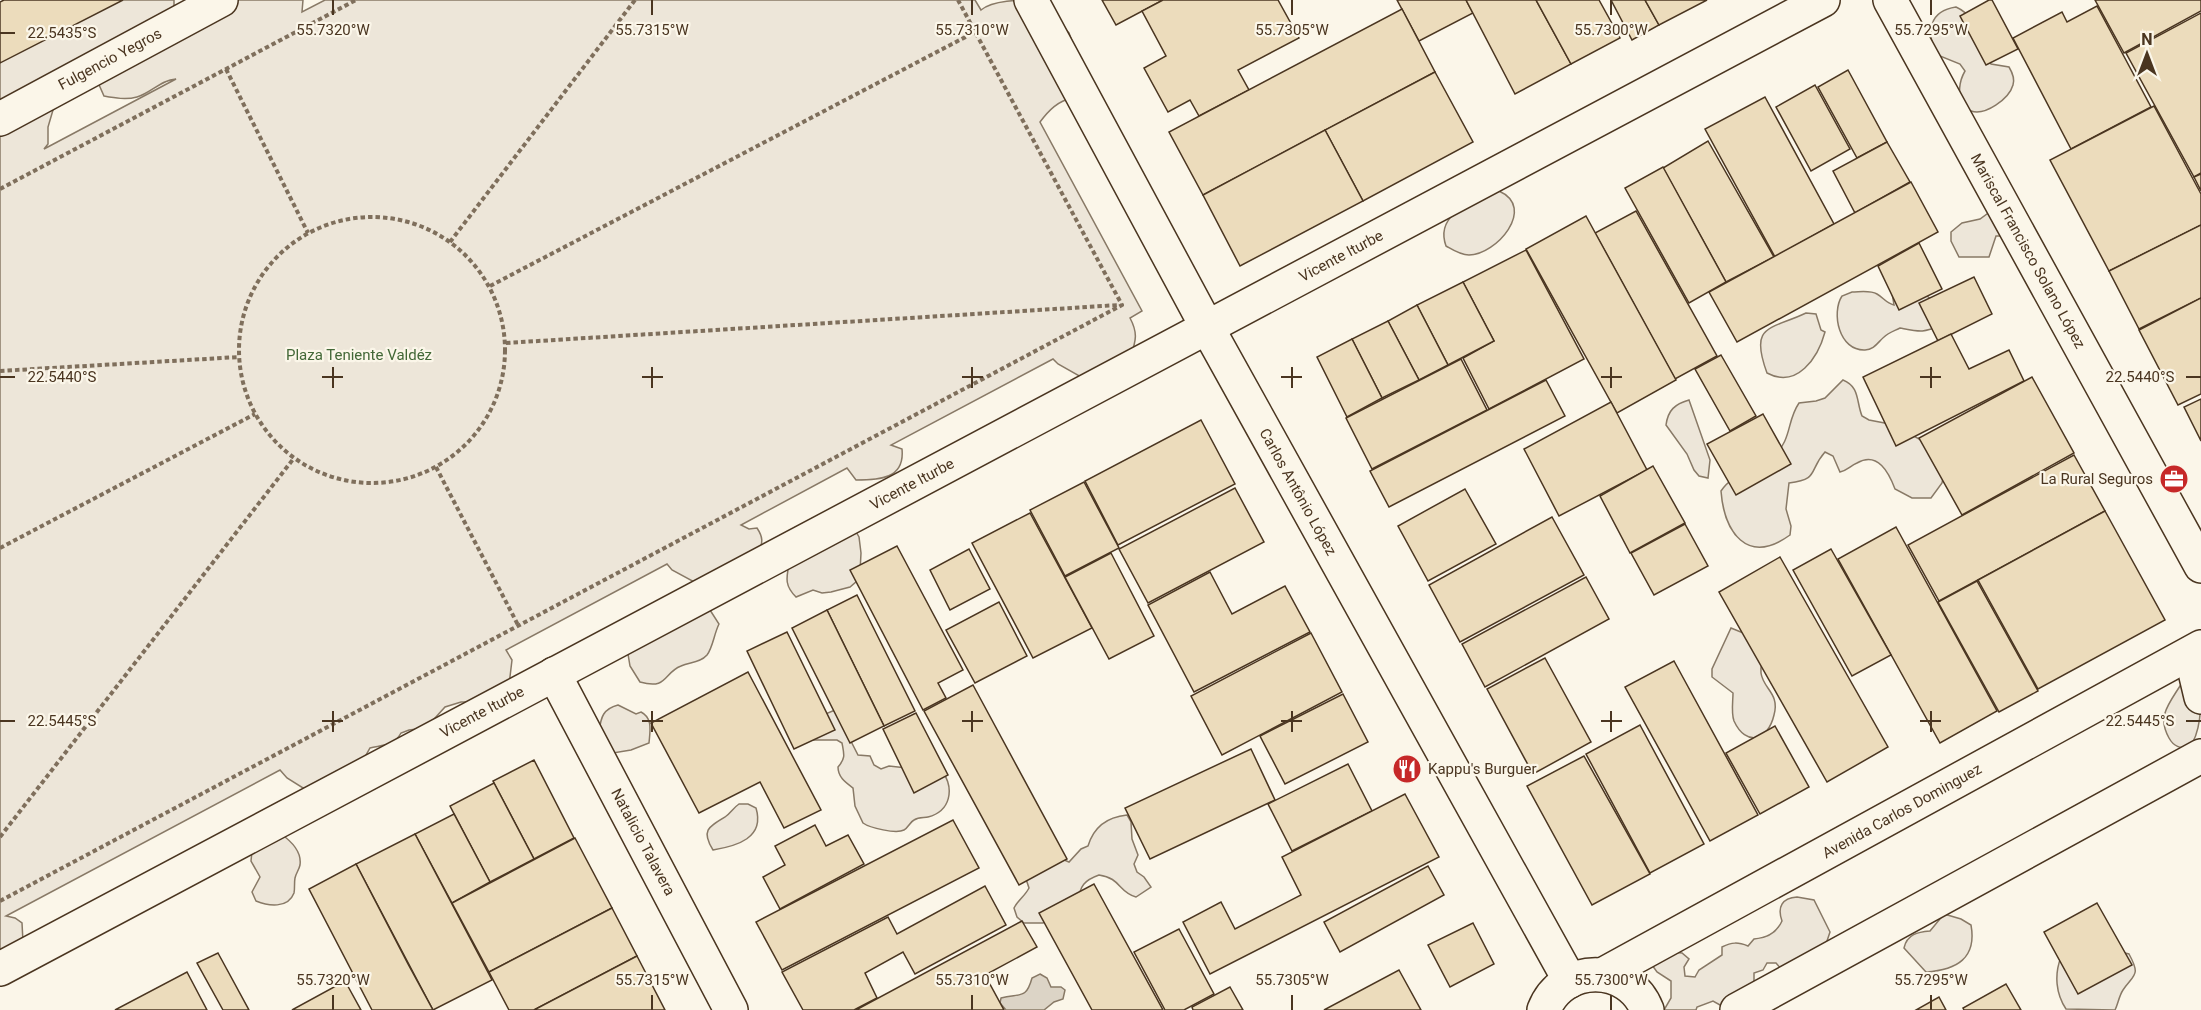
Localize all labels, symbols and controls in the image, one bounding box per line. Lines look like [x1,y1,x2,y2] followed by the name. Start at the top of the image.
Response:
[296,21,370,39] text: 55.7320°W
[615,21,689,39] text: 55.7315°W
[935,21,1009,39] text: 55.7310°W
[1255,21,1329,39] text: 55.7305°W
[1574,21,1648,39] text: 55.7300°W
[1894,21,1968,39] text: 55.7295°W
[27,24,97,42] text: 22.5435°S
[55,24,165,94] street label: Fulgencio Yegros
[2117,24,2177,84] north arrow
[2141,30,2153,49] text: N
[1967,150,2089,352] street label: Mariscal Francisco Solano López
[1296,226,1386,286] street label: Vicente Iturbe
[286,346,432,364] park label: Plaza Teniente Valdéz
[27,368,97,386] text: 22.5440°S
[2105,368,2175,386] text: 22.5440°S
[1256,425,1340,559] street label: Carlos Antônio López
[867,454,957,514] street label: Vicente Iturbe
[2158,463,2190,495] office icon: La Rural Seguros
[2040,470,2153,488] place label: La Rural Seguros
[437,682,527,742] street label: Vicente Iturbe
[27,712,97,730] text: 22.5445°S
[2105,712,2175,730] text: 22.5445°S
[1391,753,1423,785] restaurant icon: Kappu's Burguer
[1428,760,1536,778] place label: Kappu's Burguer
[1819,760,1985,862] street label: Avenida Carlos Dominguez
[607,785,679,899] street label: Natalicio Talavera
[296,971,370,989] text: 55.7320°W
[615,971,689,989] text: 55.7315°W
[935,971,1009,989] text: 55.7310°W
[1255,971,1329,989] text: 55.7305°W
[1574,971,1648,989] text: 55.7300°W
[1894,971,1968,989] text: 55.7295°W

